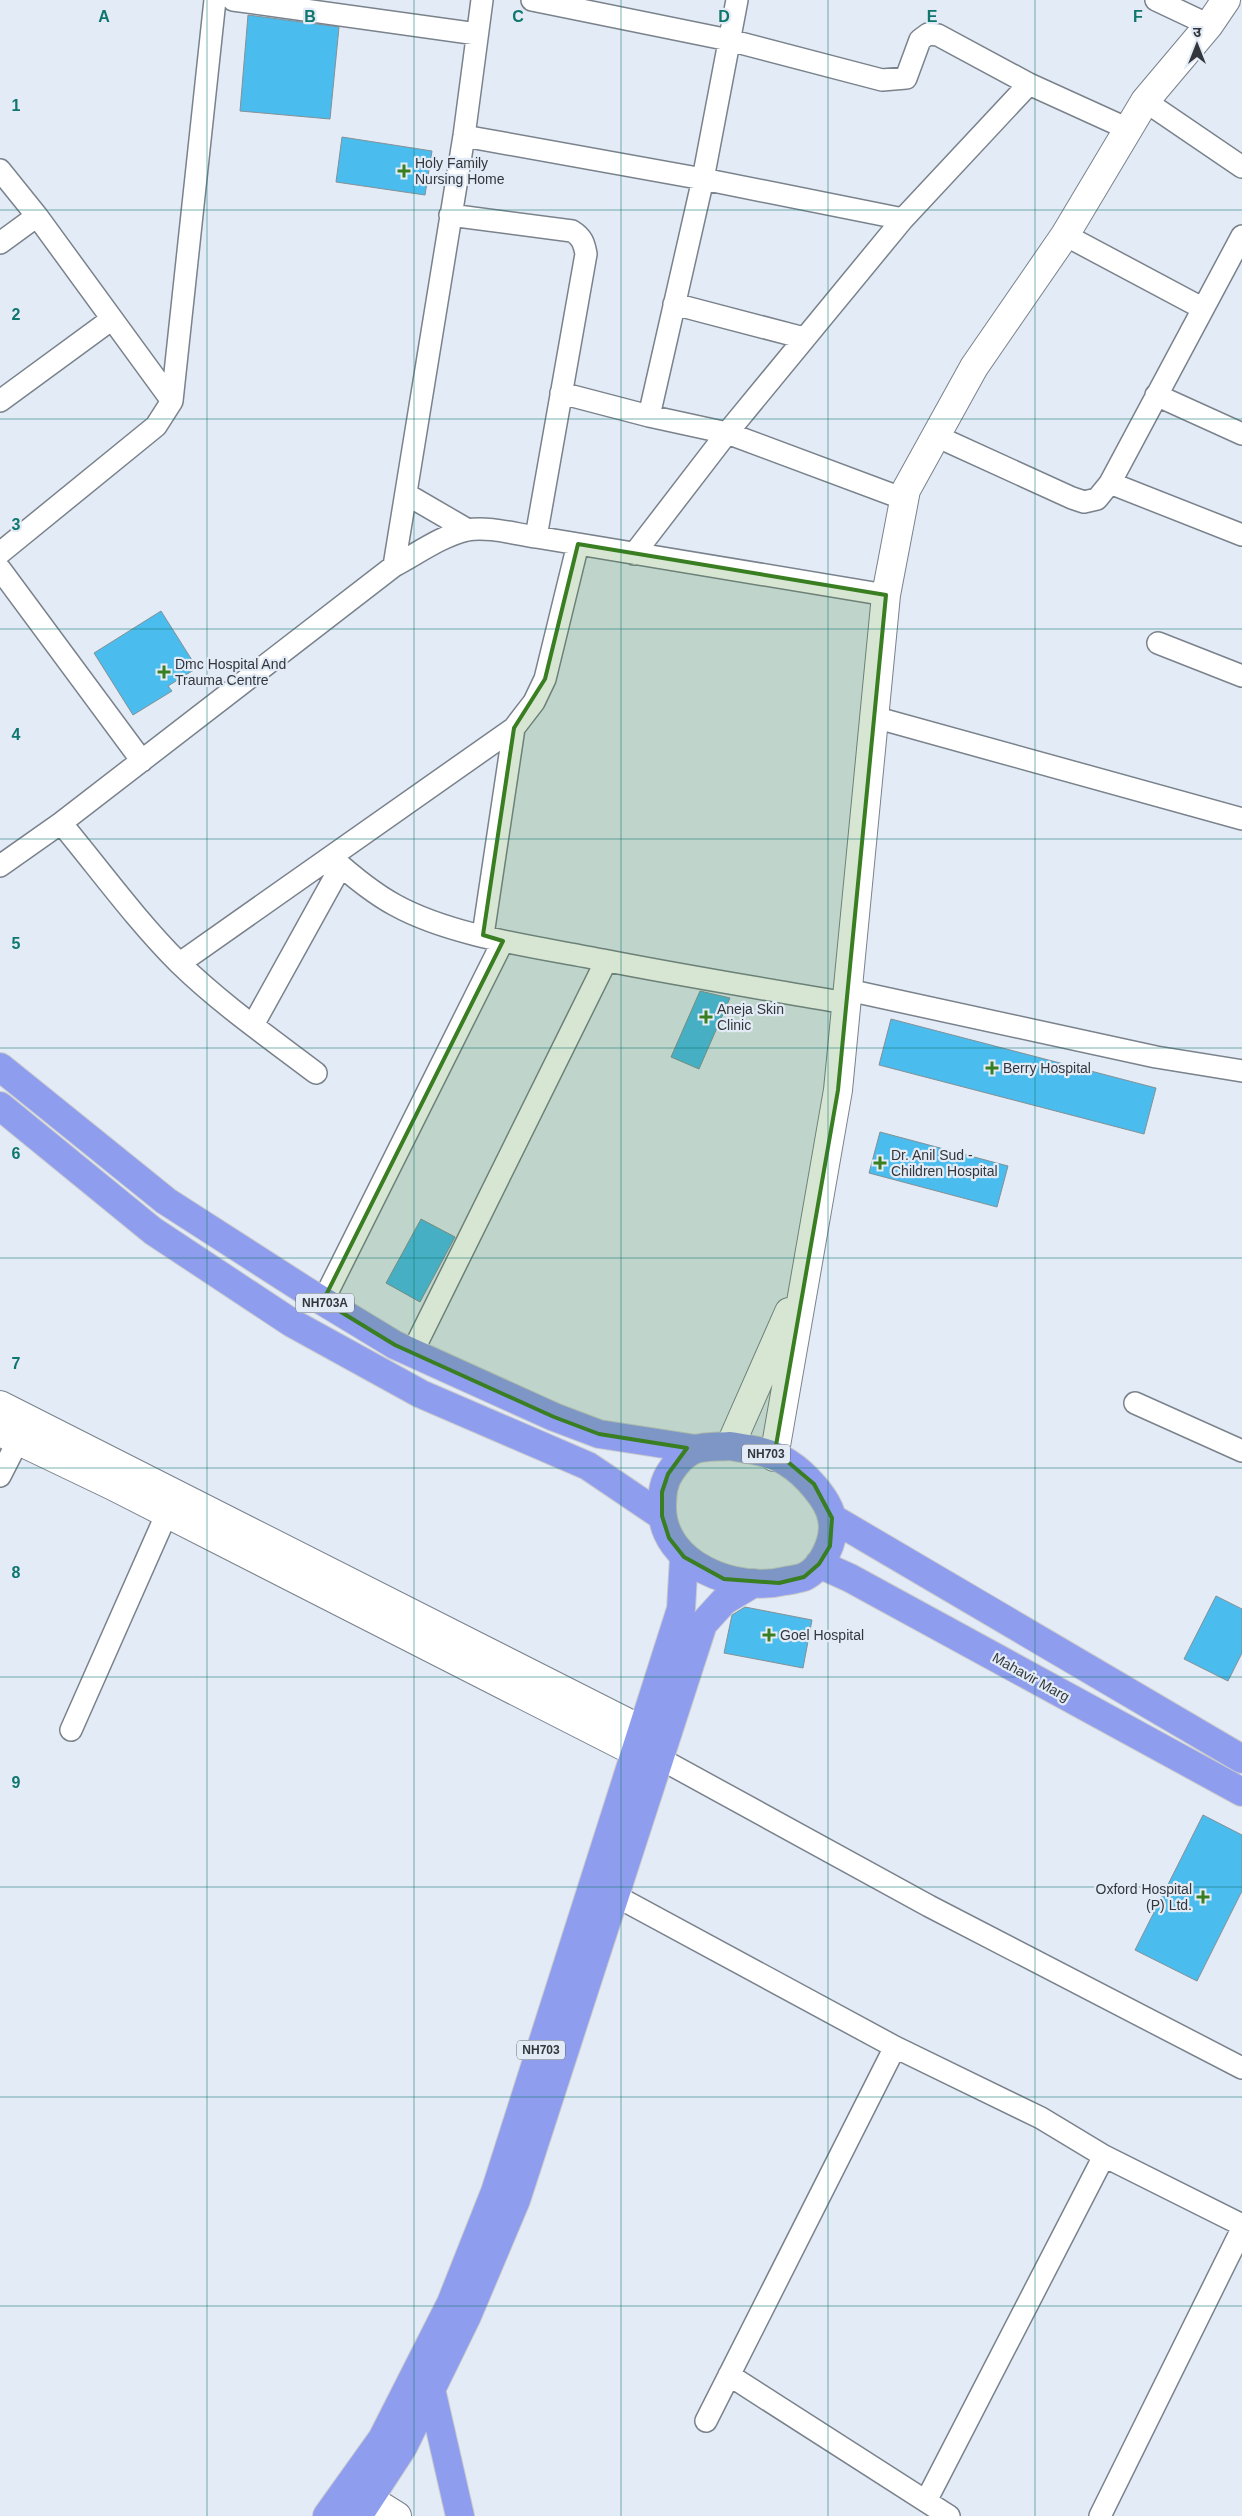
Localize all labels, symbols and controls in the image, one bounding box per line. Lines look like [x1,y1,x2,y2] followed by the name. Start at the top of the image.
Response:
[98,8,110,25] text: A
[304,8,316,25] text: B
[512,8,524,25] text: C
[718,8,730,25] text: D
[927,8,938,25] text: E
[1133,8,1143,25] text: F
[1172,20,1222,70] north arrow
[1193,24,1202,40] text: उ
[12,97,21,114] text: 1
[415,155,505,187] place label: Holy Family Nursing Home
[397,164,411,178] marker: Holy Family Nursing Home
[12,306,21,323] text: 2
[12,516,21,533] text: 3
[175,656,286,688] place label: Dmc Hospital And Trauma Centre
[157,665,171,679] marker: Dmc Hospital And Trauma Centre
[12,726,21,743] text: 4
[12,935,21,952] text: 5
[717,1001,784,1033] place label: Aneja Skin Clinic
[699,1010,713,1024] marker: Aneja Skin Clinic
[1003,1060,1091,1076] place label: Berry Hospital
[985,1061,999,1075] marker: Berry Hospital
[12,1145,21,1162] text: 6
[891,1147,998,1179] place label: Dr. Anil Sud - Children Hospital
[873,1156,887,1170] marker: Dr. Anil Sud - Children Hospital
[296,1294,354,1312] road number: NH703A
[12,1355,21,1372] text: 7
[742,1445,790,1464] road number: NH703
[12,1564,21,1581] text: 8
[780,1627,864,1643] place label: Goel Hospital
[762,1628,776,1642] marker: Goel Hospital
[990,1649,1072,1705] street label: Mahavir Marg
[12,1774,21,1791] text: 9
[1096,1881,1192,1913] place label: Oxford Hospital (P) Ltd.
[1196,1890,1210,1904] marker: Oxford Hospital (P) Ltd.
[517,2040,565,2060] road number: NH703

